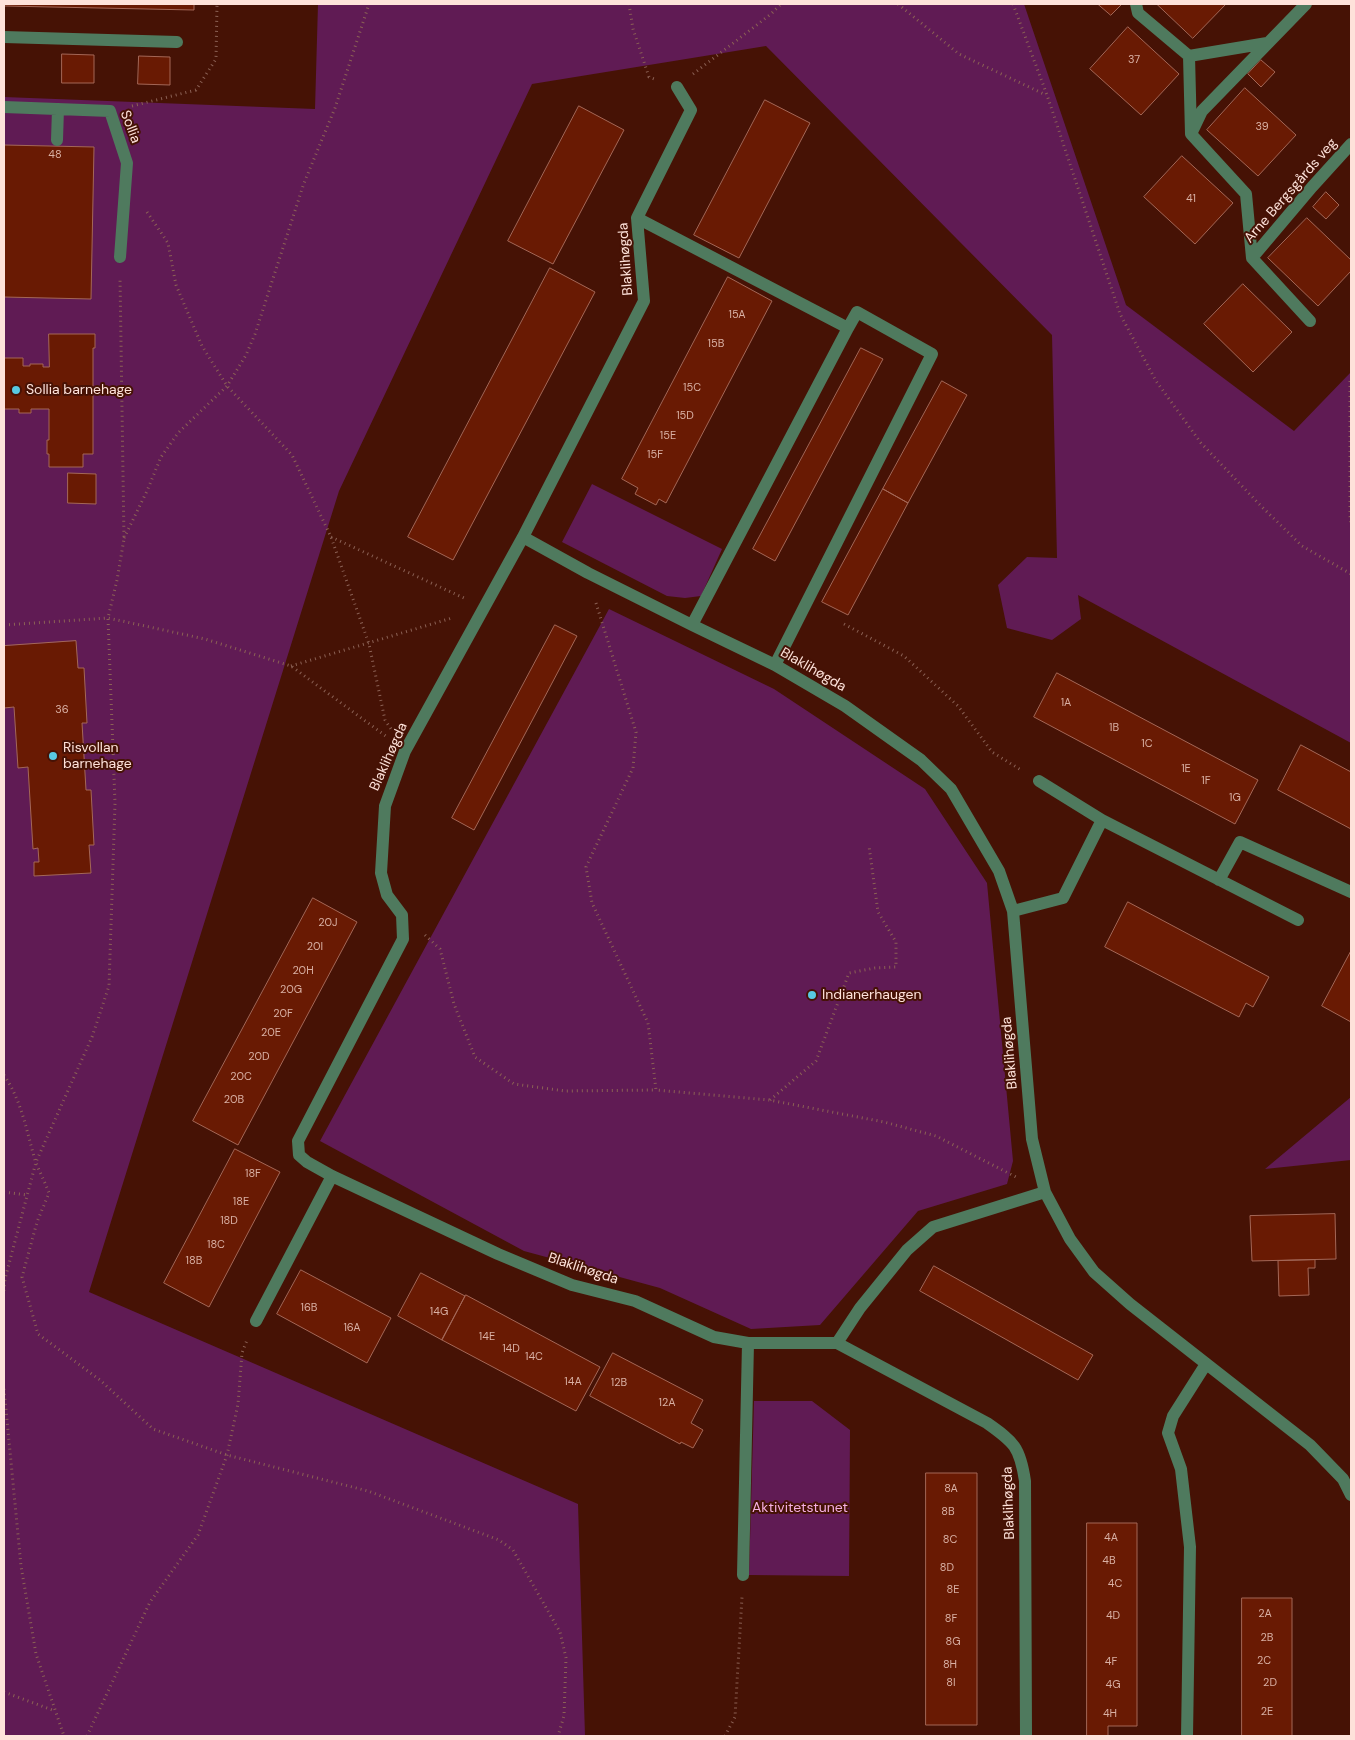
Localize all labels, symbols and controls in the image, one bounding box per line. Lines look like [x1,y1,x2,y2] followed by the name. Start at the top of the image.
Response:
[1128,53,1140,67] house number: 37
[116,108,144,146] street label: Sollia
[1255,120,1269,134] house number: 39
[1241,135,1341,247] street label: Arne Bergsgårds veg
[48,148,62,162] house number: 48
[1186,192,1196,206] house number: 41
[615,222,637,296] street label: Blaklihøgda
[729,308,745,322] house number: 15A
[708,337,724,351] house number: 15B
[683,381,701,395] house number: 15C
[26,382,132,398] place label: Sollia barnehage
[10,384,22,396] marker: Sollia barnehage
[676,409,694,423] house number: 15D
[660,429,676,443] house number: 15E
[647,448,663,462] house number: 15F
[777,644,849,696] street label: Blaklihøgda
[1061,696,1071,710] house number: 1A
[55,703,69,717] house number: 36
[366,720,412,794] street label: Blaklihøgda
[1109,721,1119,735] house number: 1B
[1141,737,1153,751] house number: 1C
[63,740,132,772] place label: Risvollan barnehage
[47,750,59,762] marker: Risvollan barnehage
[1181,762,1191,776] house number: 1E
[1201,774,1211,788] house number: 1F
[1229,791,1241,805] house number: 1G
[318,916,338,930] house number: 20J
[307,940,323,954] house number: 20I
[292,964,314,978] house number: 20H
[280,983,302,997] house number: 20G
[822,987,921,1003] place label: Indianerhaugen
[806,989,818,1001] marker: Indianerhaugen
[273,1007,293,1021] house number: 20F
[998,1016,1022,1090] street label: Blaklihøgda
[261,1026,281,1040] house number: 20E
[248,1050,270,1064] house number: 20D
[230,1070,252,1084] house number: 20C
[224,1093,244,1107] house number: 20B
[245,1167,261,1181] house number: 18F
[233,1195,249,1209] house number: 18E
[220,1214,238,1228] house number: 18D
[207,1238,225,1252] house number: 18C
[546,1250,620,1288] street label: Blaklihøgda
[186,1254,202,1268] house number: 18B
[301,1301,317,1315] house number: 16B
[430,1305,448,1319] house number: 14G
[343,1321,361,1335] house number: 16A
[479,1330,495,1344] house number: 14E
[502,1342,520,1356] house number: 14D
[525,1350,543,1364] house number: 14C
[564,1375,582,1389] house number: 14A
[611,1376,627,1390] house number: 12B
[658,1396,676,1410] house number: 12A
[999,1466,1019,1540] street label: Blaklihøgda
[944,1482,958,1496] house number: 8A
[752,1500,848,1516] park label: Aktivitetstunet
[941,1505,955,1519] house number: 8B
[1104,1531,1118,1545] house number: 4A
[943,1533,957,1547] house number: 8C
[1102,1554,1116,1568] house number: 4B
[940,1561,954,1575] house number: 8D
[1108,1577,1122,1591] house number: 4C
[947,1583,959,1597] house number: 8E
[1258,1607,1272,1621] house number: 2A
[1106,1609,1120,1623] house number: 4D
[945,1612,957,1626] house number: 8F
[1261,1631,1273,1645] house number: 2B
[945,1635,961,1649] house number: 8G
[1257,1654,1271,1668] house number: 2C
[1105,1655,1117,1669] house number: 4F
[943,1658,957,1672] house number: 8H
[946,1676,956,1690] house number: 8I
[1263,1676,1277,1690] house number: 2D
[1105,1678,1121,1692] house number: 4G
[1261,1705,1273,1719] house number: 2E
[1103,1707,1117,1721] house number: 4H

